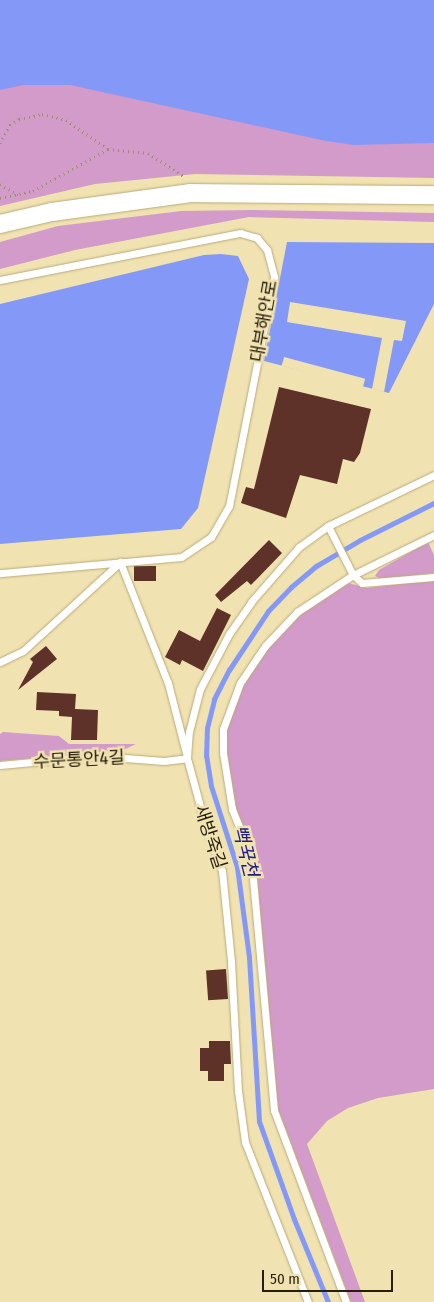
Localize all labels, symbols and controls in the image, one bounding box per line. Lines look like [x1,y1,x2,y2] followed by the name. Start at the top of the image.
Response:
[246,278,282,364] street label: 대부해안로
[33,747,125,773] street label: 수문통안4길
[189,802,231,872] street label: 새방죽길
[228,823,262,879] water label: 뻑꾹천
[264,1260,395,1292] scale bar
[270,1270,300,1288] text: 50 m

